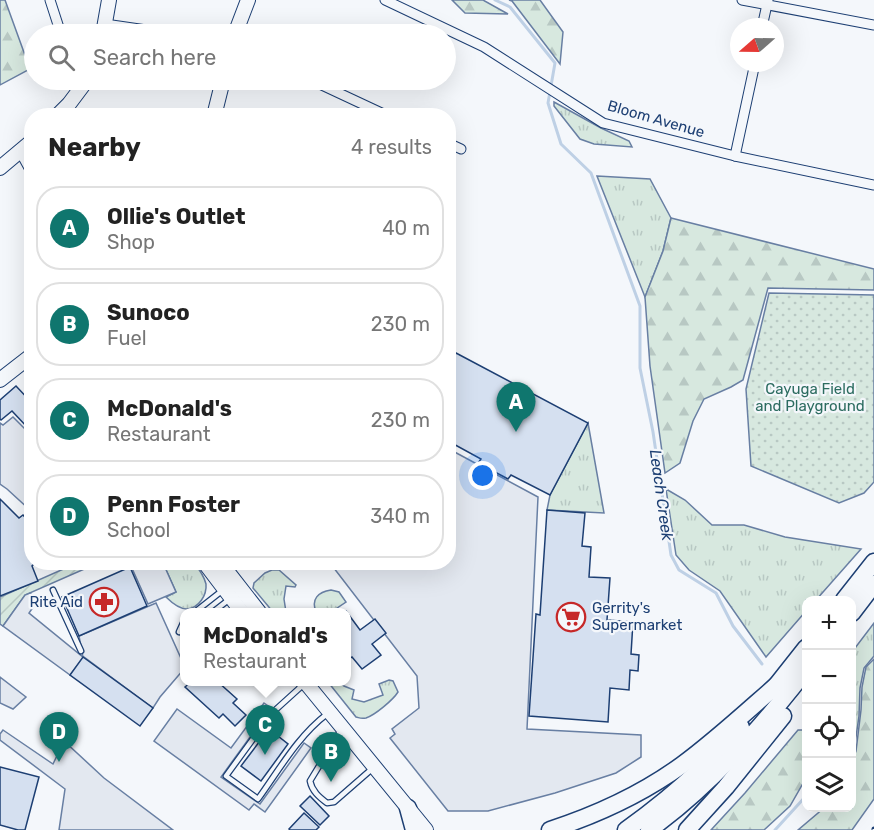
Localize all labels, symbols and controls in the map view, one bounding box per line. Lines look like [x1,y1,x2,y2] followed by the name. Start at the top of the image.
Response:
[730,18,784,72] north arrow
[24,24,456,90] search box
[45,41,78,74] icon: search
[93,44,216,71] text: Search here
[605,97,707,141] street label: Bloom Avenue
[48,132,141,163] text: Nearby
[351,135,432,159] text: 4 results
[107,203,246,230] text: Ollie's Outlet
[62,216,77,240] text: A
[382,216,430,240] text: 40 m
[107,230,155,254] text: Shop
[107,299,190,326] text: Sunoco
[62,312,77,336] text: B
[371,312,430,336] text: 230 m
[107,326,147,350] text: Fuel
[755,380,865,415] park label: Cayuga Field and Playground
[496,382,536,432] pin: A
[107,395,232,422] text: McDonald's
[62,408,77,432] text: C
[371,408,430,432] text: 230 m
[107,422,211,446] text: Restaurant
[646,448,677,543] water label: Leach Creek
[468,461,497,490] your location
[107,491,240,518] text: Penn Foster
[62,504,77,528] text: D
[370,504,430,528] text: 340 m
[107,518,170,542] text: School
[88,586,120,618] pharmacy icon: Rite Aid
[29,593,83,611] place label: Rite Aid
[802,596,856,812] map controls
[802,596,856,650] button: +
[592,599,682,634] place label: Gerrity's Supermarket
[555,601,587,633] supermarket icon: Gerrity's Supermarket
[180,608,351,686] popup
[203,622,328,649] text: McDonald's
[203,649,307,673] text: Restaurant
[802,650,856,704] button: −
[802,704,856,758] button: locate
[246,706,284,755] pin: C
[40,712,78,762] pin: D
[312,732,350,782] pin: B
[802,758,856,812] button: layers

